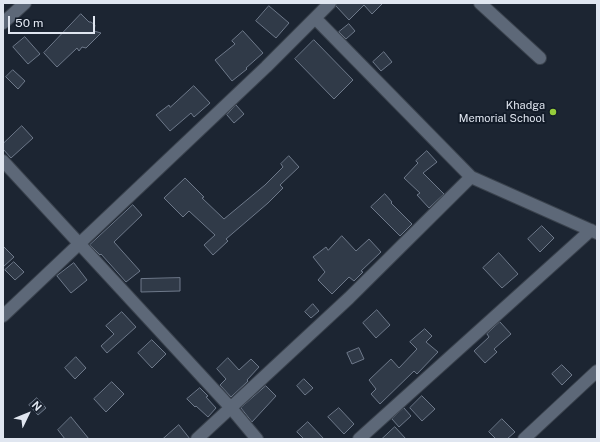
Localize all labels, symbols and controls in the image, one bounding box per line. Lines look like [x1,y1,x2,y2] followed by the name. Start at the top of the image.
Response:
[10,8,97,34] scale bar
[15,16,43,30] text: 50 m
[459,99,545,125] place label: Khadga Memorial School
[548,107,558,117] marker: Khadga Memorial School
[8,394,48,434] north arrow
[29,399,44,413] text: N

